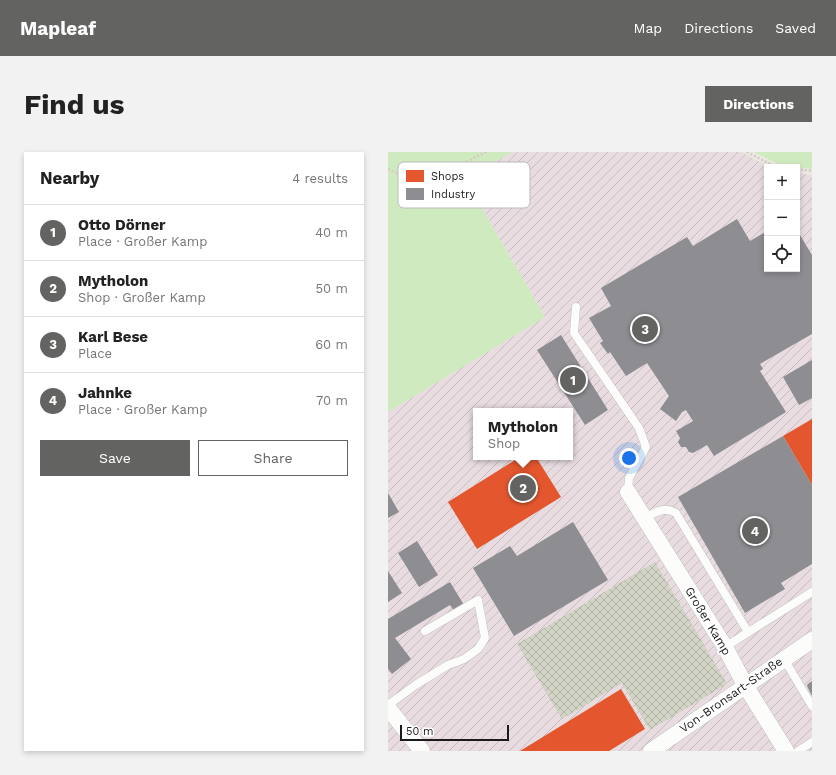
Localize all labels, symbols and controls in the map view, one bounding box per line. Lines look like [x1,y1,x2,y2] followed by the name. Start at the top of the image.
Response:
[20,17,96,40] text: Mapleaf
[634,20,662,36] text: Map
[684,20,753,36] text: Directions
[775,20,816,36] text: Saved
[705,86,812,122] button: Directions
[24,88,124,121] text: Find us
[398,162,530,208] legend
[764,164,800,272] map controls
[764,164,800,200] button: +
[40,168,99,188] text: Nearby
[431,170,464,183] text: Shops
[292,171,348,186] text: 4 results
[431,188,476,201] text: Industry
[764,200,800,236] button: −
[78,216,166,234] text: Otto Dörner
[50,225,56,240] text: 1
[315,225,348,240] text: 40 m
[78,234,207,249] text: Place · Großer Kamp
[764,236,800,272] button: locate
[78,272,148,290] text: Mytholon
[49,281,57,296] text: 2
[316,281,348,296] text: 50 m
[78,290,206,305] text: Shop · Großer Kamp
[632,314,658,344] pin: 3
[78,328,148,346] text: Karl Bese
[49,337,57,352] text: 3
[315,337,348,352] text: 60 m
[78,346,112,361] text: Place
[560,365,586,395] pin: 1
[78,384,132,402] text: Jahnke
[49,393,57,408] text: 4
[316,393,348,408] text: 70 m
[78,402,207,417] text: Place · Großer Kamp
[473,408,573,460] popup
[488,418,558,436] text: Mytholon
[488,436,520,451] text: Shop
[40,440,190,476] button: Save
[198,440,348,476] button: Share
[619,448,639,468] your location
[510,473,536,503] pin: 2
[742,516,768,546] pin: 4
[682,584,734,658] street label: Großer Kamp
[677,654,785,736] street label: Von-Bronsart-Straße
[400,723,509,742] scale bar
[406,725,433,738] text: 50 m

